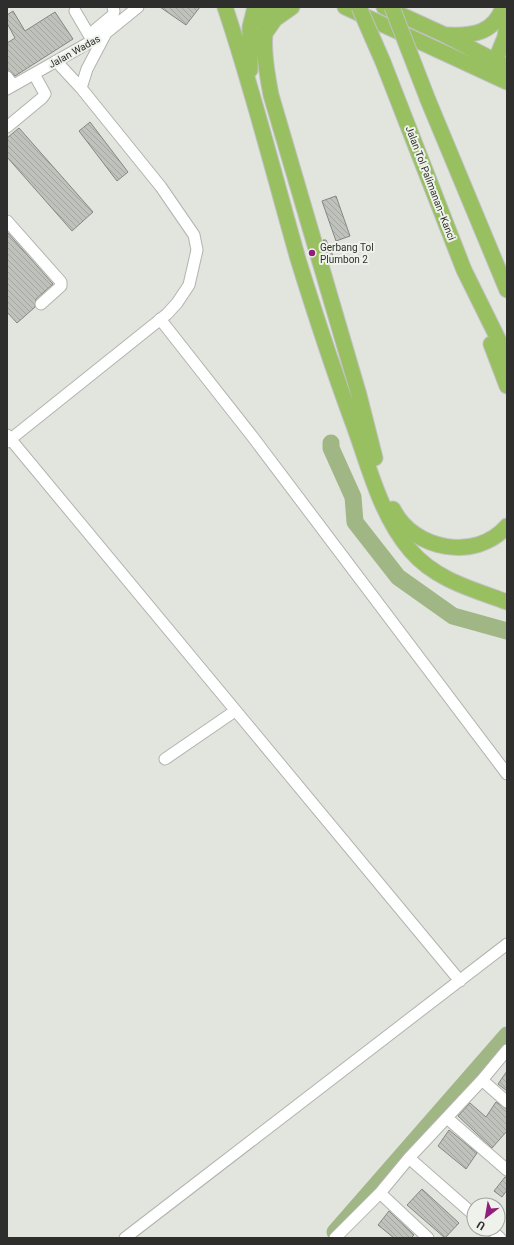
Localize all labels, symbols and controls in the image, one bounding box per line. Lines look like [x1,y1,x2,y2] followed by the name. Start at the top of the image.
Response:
[47,33,102,70] street label: Jalan Wadas
[404,125,457,242] street label: Jalan Tol Palimanan–Kanci
[320,242,374,265] place label: Gerbang Tol Plumbon 2
[307,248,317,258] marker: Gerbang Tol Plumbon 2
[466,1197,506,1237] north arrow
[475,1218,488,1233] text: U

